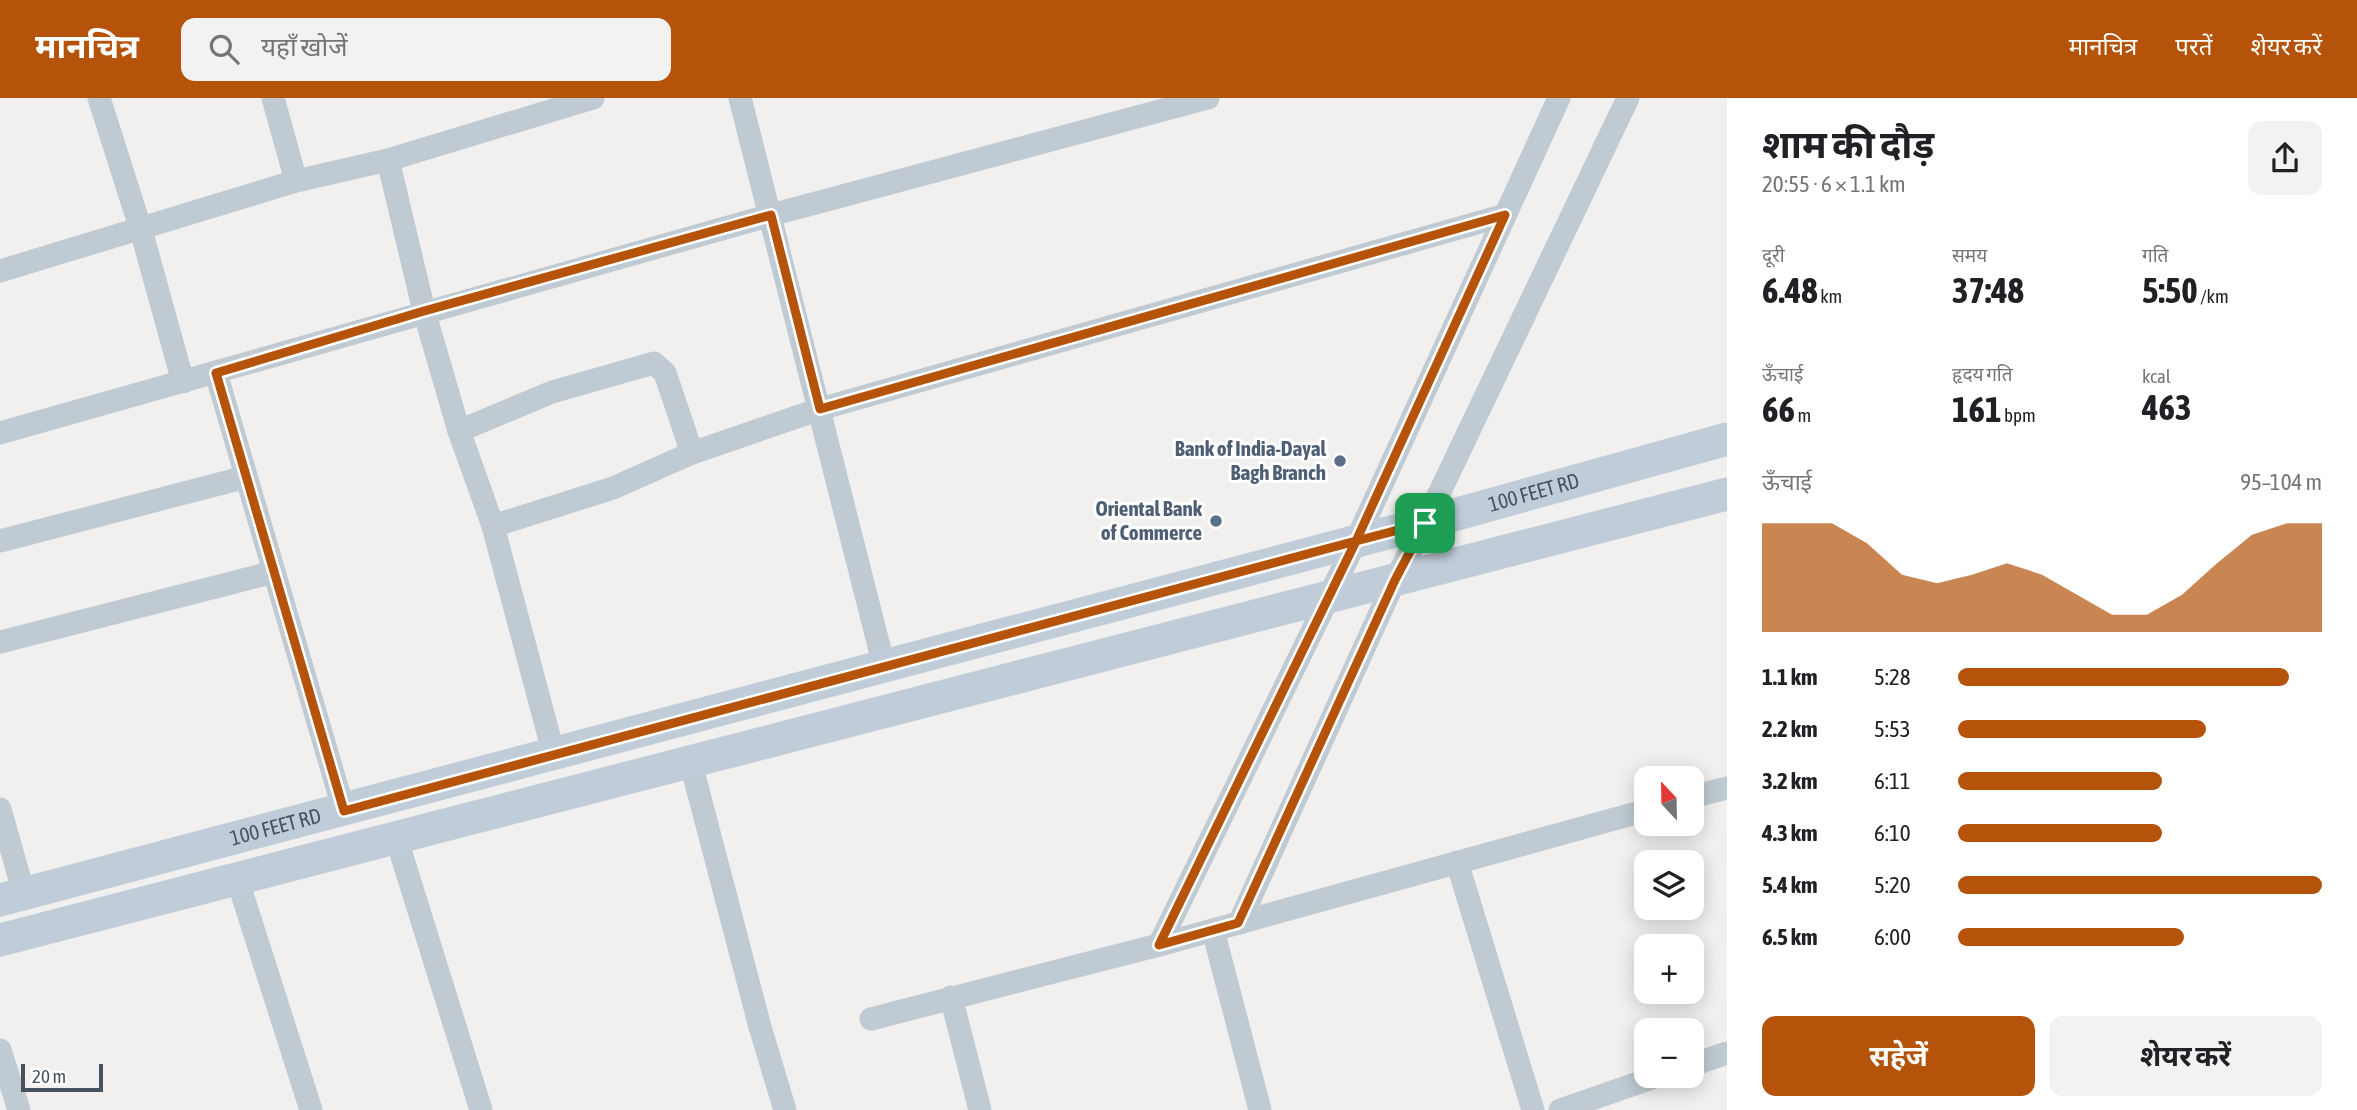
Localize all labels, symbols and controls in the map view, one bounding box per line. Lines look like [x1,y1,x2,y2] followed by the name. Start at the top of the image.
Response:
[181,18,671,81] search box
[35,27,139,65] text: मानचित्र
[205,30,243,68] icon: search
[261,32,348,62] text: यहाँ खोजें
[2069,33,2137,60] text: मानचित्र
[2175,33,2212,60] text: परतें
[2250,33,2322,60] text: शेयर करें
[2248,121,2322,195] button: share
[1762,123,1934,166] text: शाम की दौड़
[1762,171,1906,197] text: 20:55 · 6 × 1.1 km
[1762,244,1785,266] text: दूरी
[1952,244,1987,266] text: समय
[2142,244,2168,266] text: गति
[1762,270,1818,310] text: 6.48
[1952,270,2024,310] text: 37:48
[2142,270,2198,310] text: 5:50
[1818,285,1842,307] text: km
[2198,285,2229,307] text: /km
[1762,363,1803,385] text: ऊँचाई
[1952,363,2013,385] text: हृदय गति
[2142,365,2171,387] text: kcal
[2142,387,2191,427] text: 463
[1762,389,1795,429] text: 66
[1952,389,2001,429] text: 161
[1795,404,1811,426] text: m
[2001,404,2036,426] text: bpm
[1175,436,1326,484] place label: Bank of India-Dayal Bagh Branch
[1332,453,1348,469] marker: Bank of India-Dayal Bagh Branch
[1485,468,1582,516] street label: 100 FEET RD
[1762,469,1812,495] text: ऊँचाई
[2240,469,2322,495] text: 95–104 m
[1395,493,1455,553] pin
[1096,496,1203,544] place label: Oriental Bank of Commerce
[1406,504,1444,542] icon: arrive
[1208,513,1224,529] marker: Oriental Bank of Commerce
[1762,664,1818,690] text: 1.1 km
[1874,664,1911,690] text: 5:28
[1762,716,1818,742] text: 2.2 km
[1874,716,1911,742] text: 5:53
[1634,766,1704,836] north arrow
[1634,766,1704,1088] map controls
[1762,768,1818,794] text: 3.2 km
[1874,768,1911,794] text: 6:11
[227,803,323,850] street label: 100 FEET RD
[1762,820,1818,846] text: 4.3 km
[1874,820,1911,846] text: 6:10
[1634,850,1704,920] button: layers
[1762,872,1818,898] text: 5.4 km
[1874,872,1911,898] text: 5:20
[1762,924,1818,950] text: 6.5 km
[1874,924,1911,950] text: 6:00
[1634,934,1704,1004] button: +
[1762,1016,2035,1096] button: सहेजें
[2049,1016,2322,1096] button: शेयर करें
[1634,1018,1704,1088] button: −
[21,1061,103,1093] scale bar
[32,1065,66,1087] text: 20 m

